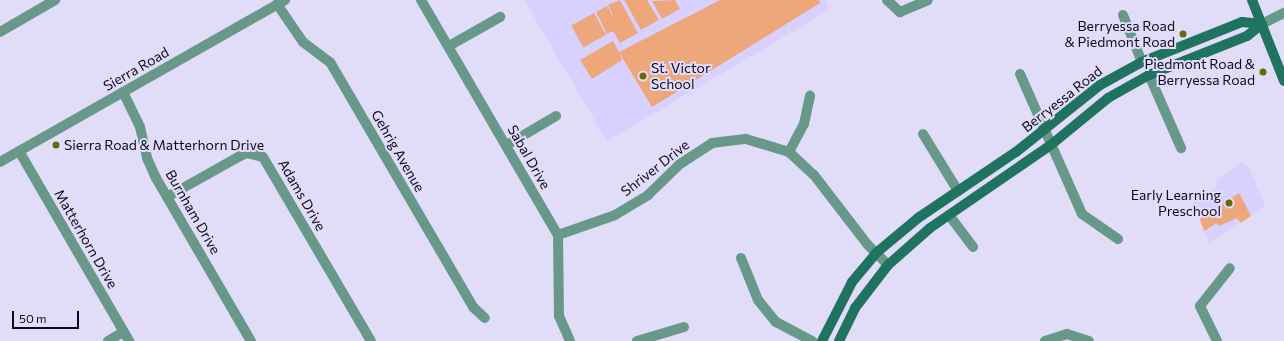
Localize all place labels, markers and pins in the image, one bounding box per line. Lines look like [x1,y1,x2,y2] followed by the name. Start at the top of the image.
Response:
[1064,18,1175,50] place label: Berryessa Road & Piedmont Road
[1178,29,1188,39] marker: Berryessa Road & Piedmont Road
[1144,56,1255,88] place label: Piedmont Road & Berryessa Road
[651,60,711,92] place label: St. Victor School
[1258,67,1268,77] marker: Piedmont Road & Berryessa Road
[638,71,648,81] marker: St. Victor School
[64,137,264,153] place label: Sierra Road & Matterhorn Drive
[51,140,61,150] marker: Sierra Road & Matterhorn Drive
[1131,187,1221,220] place label: Early Learning Preschool
[1224,198,1234,208] marker: Early Learning Preschool

